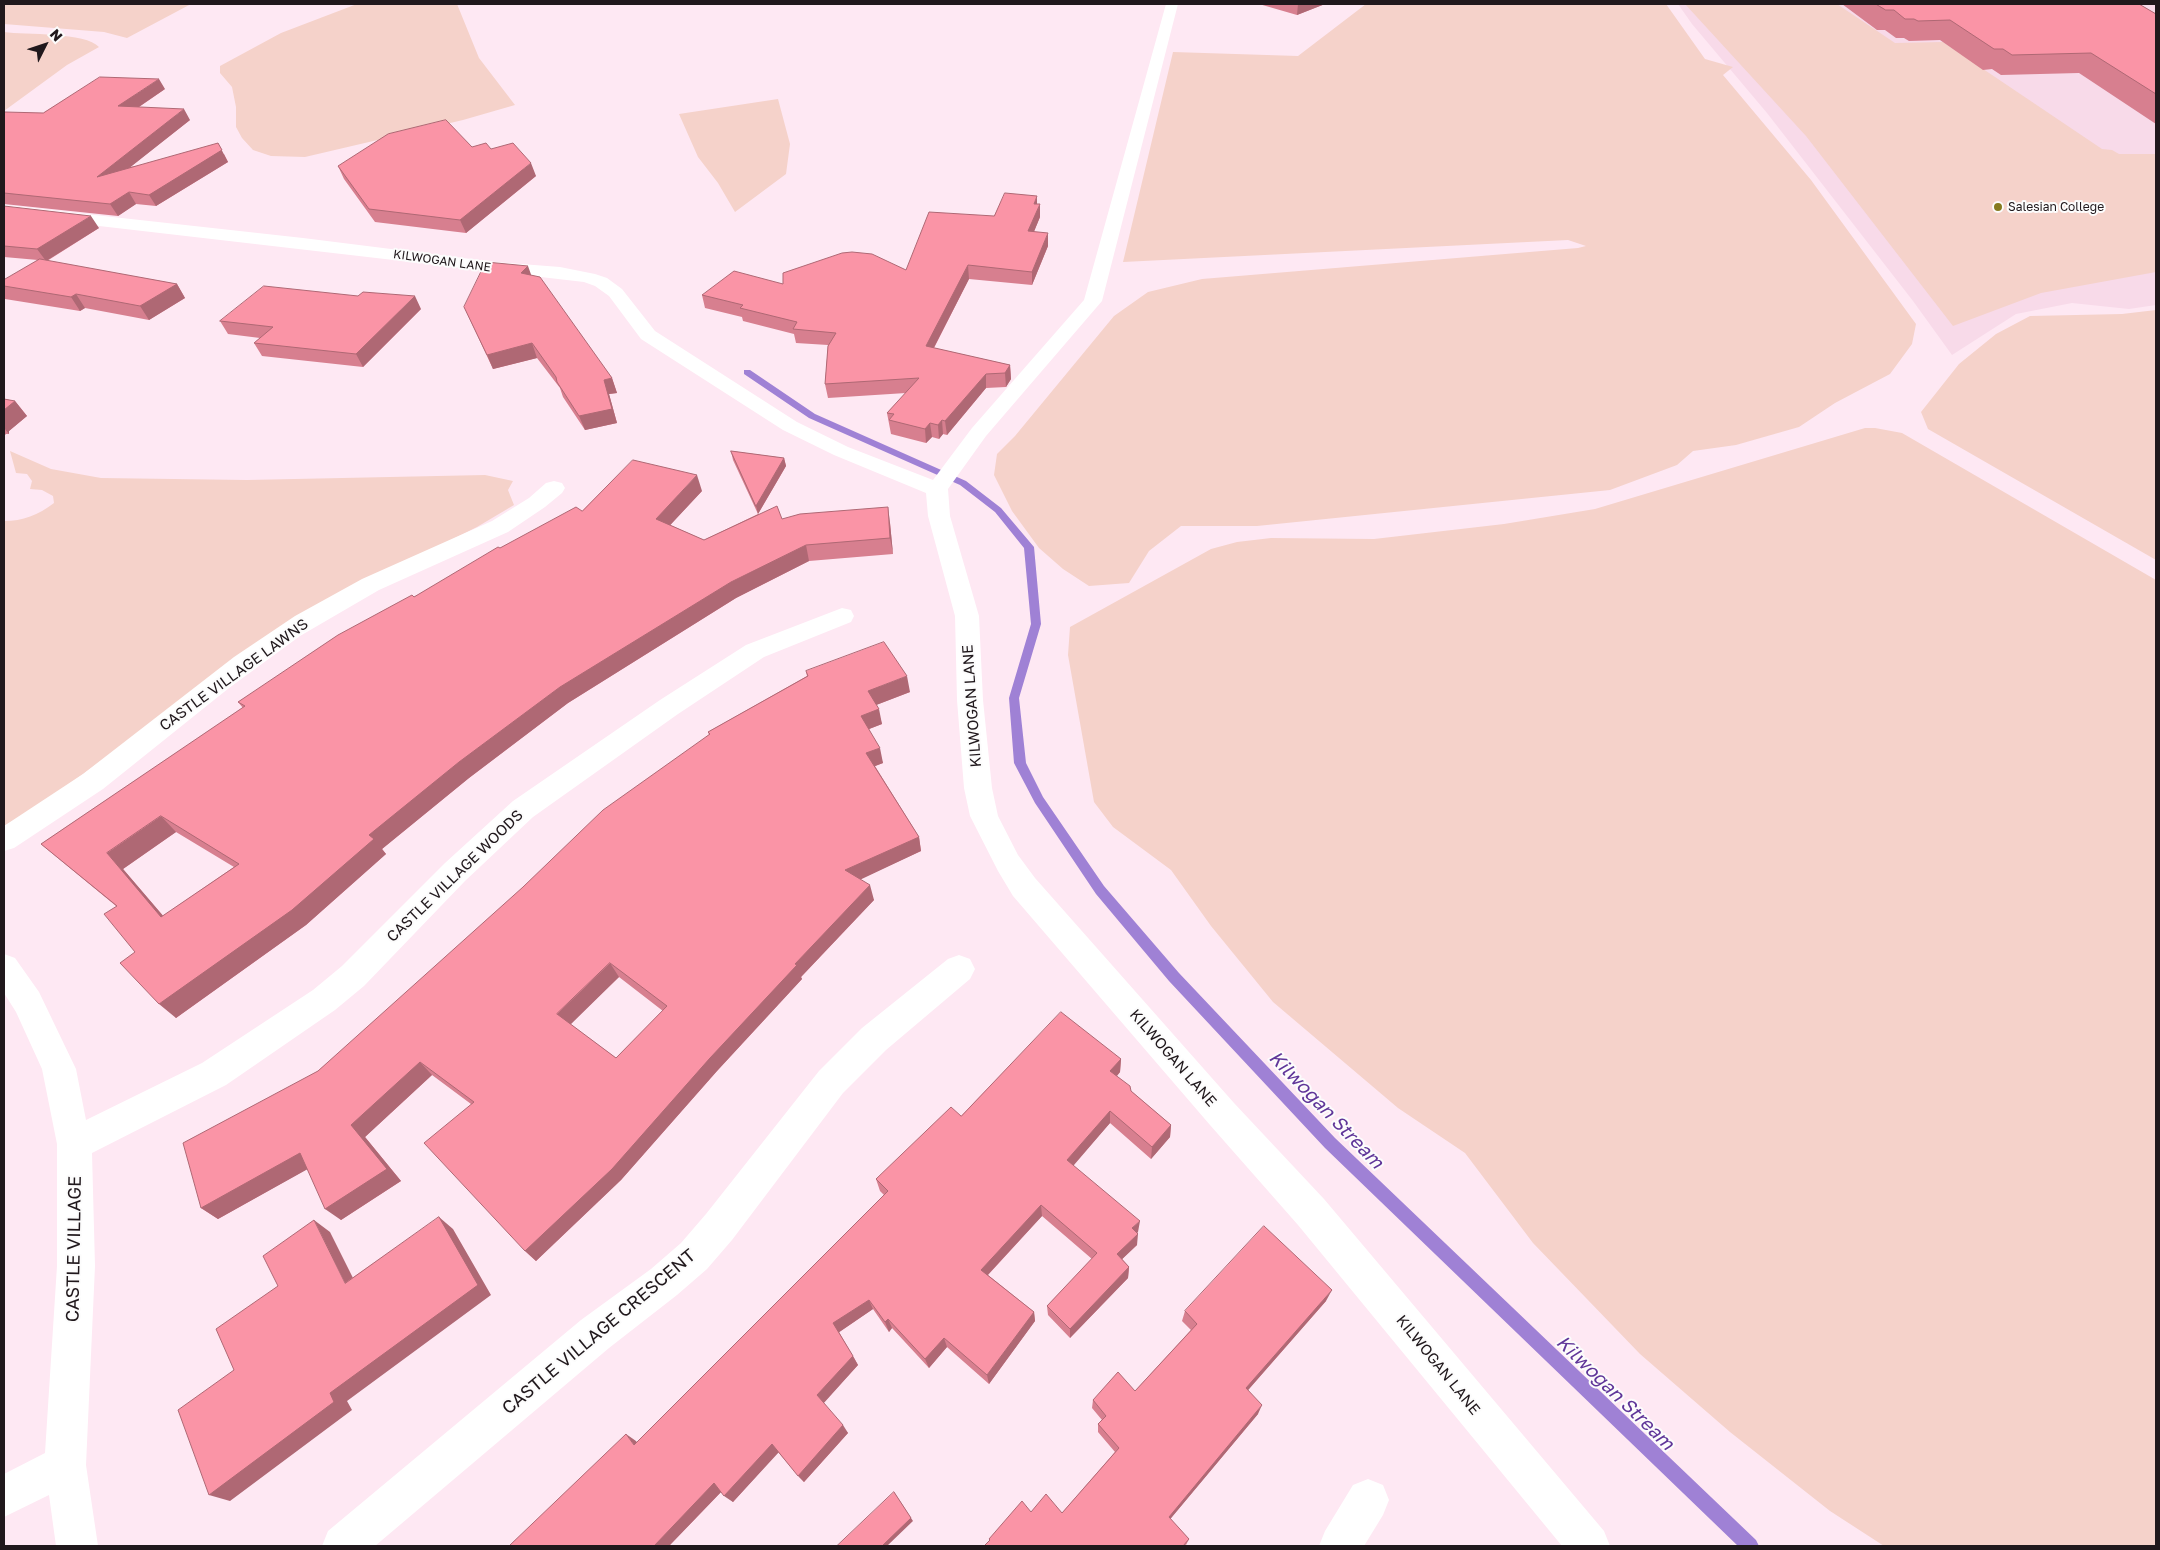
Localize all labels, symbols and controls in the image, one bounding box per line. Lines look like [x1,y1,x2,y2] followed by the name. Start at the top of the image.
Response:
[20,20,70,70] north arrow
[47,25,67,44] text: N
[2008,200,2104,214] place label: Salesian College
[1992,201,2004,213] marker: Salesian College
[392,247,492,275] street label: KILWOGAN LANE
[156,615,312,735] street label: CASTLE VILLAGE LAWNS
[959,644,985,768] street label: KILWOGAN LANE
[383,806,527,946] street label: CASTLE VILLAGE WOODS
[1126,1006,1220,1110] street label: KILWOGAN LANE
[1264,1046,1388,1174] water label: Kilwogan Stream
[62,1176,86,1322] street label: CASTLE VILLAGE
[498,1245,700,1419] street label: CASTLE VILLAGE CRESCENT
[1392,1311,1484,1419] street label: KILWOGAN LANE
[1551,1331,1679,1455] water label: Kilwogan Stream

